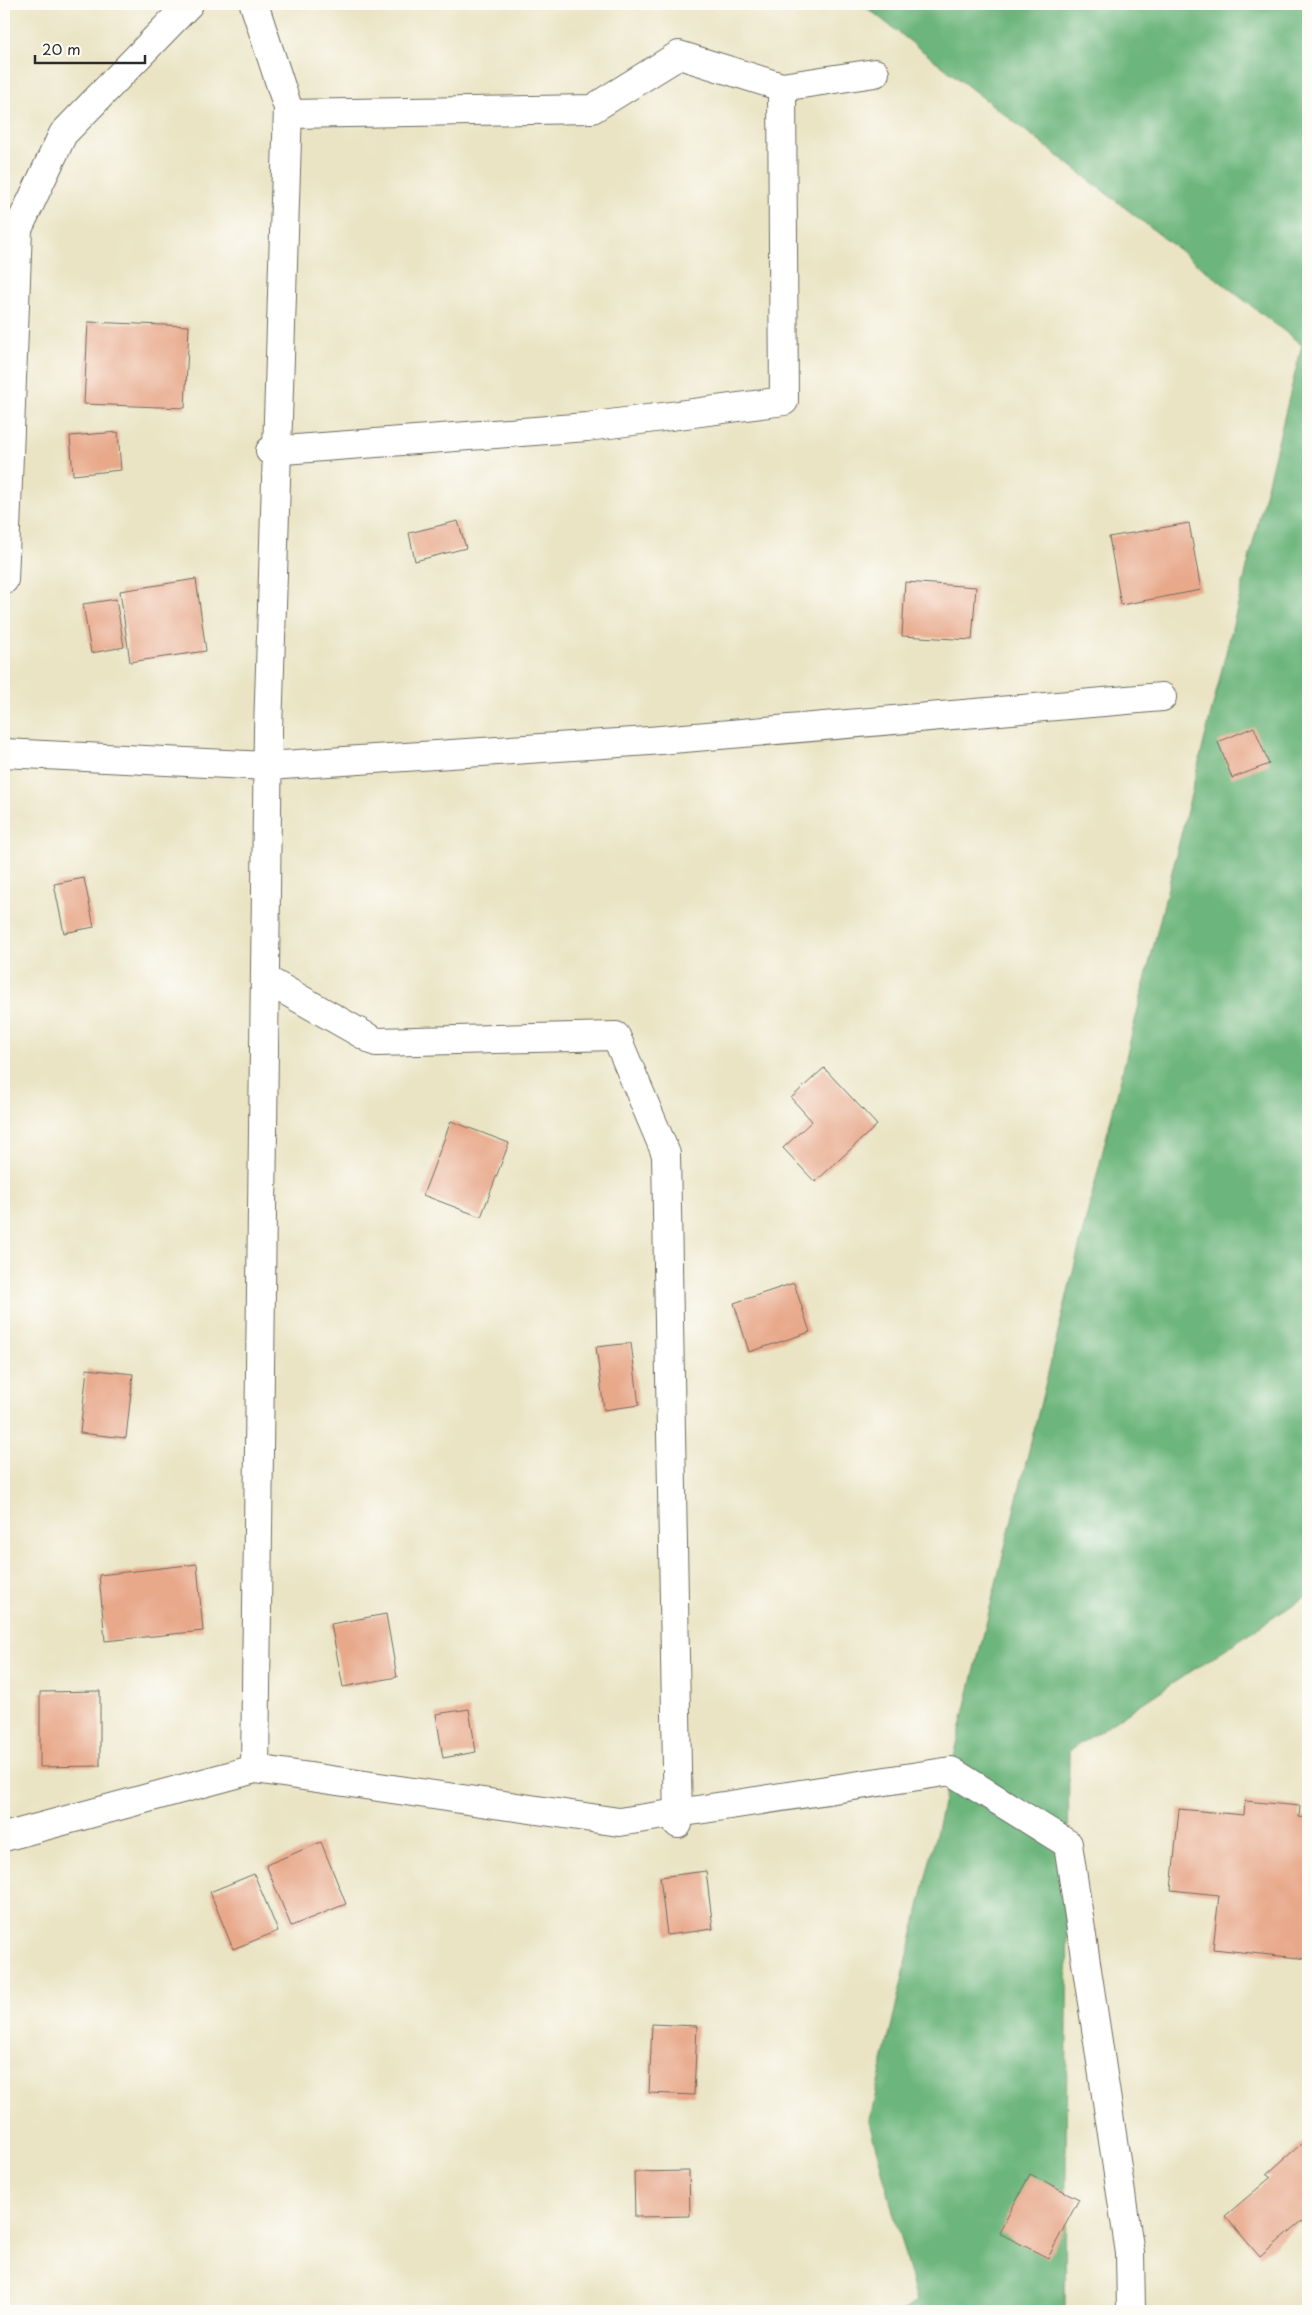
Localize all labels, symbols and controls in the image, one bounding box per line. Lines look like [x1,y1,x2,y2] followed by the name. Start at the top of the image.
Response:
[35,32,145,64] scale bar
[42,37,81,60] text: 20 m

